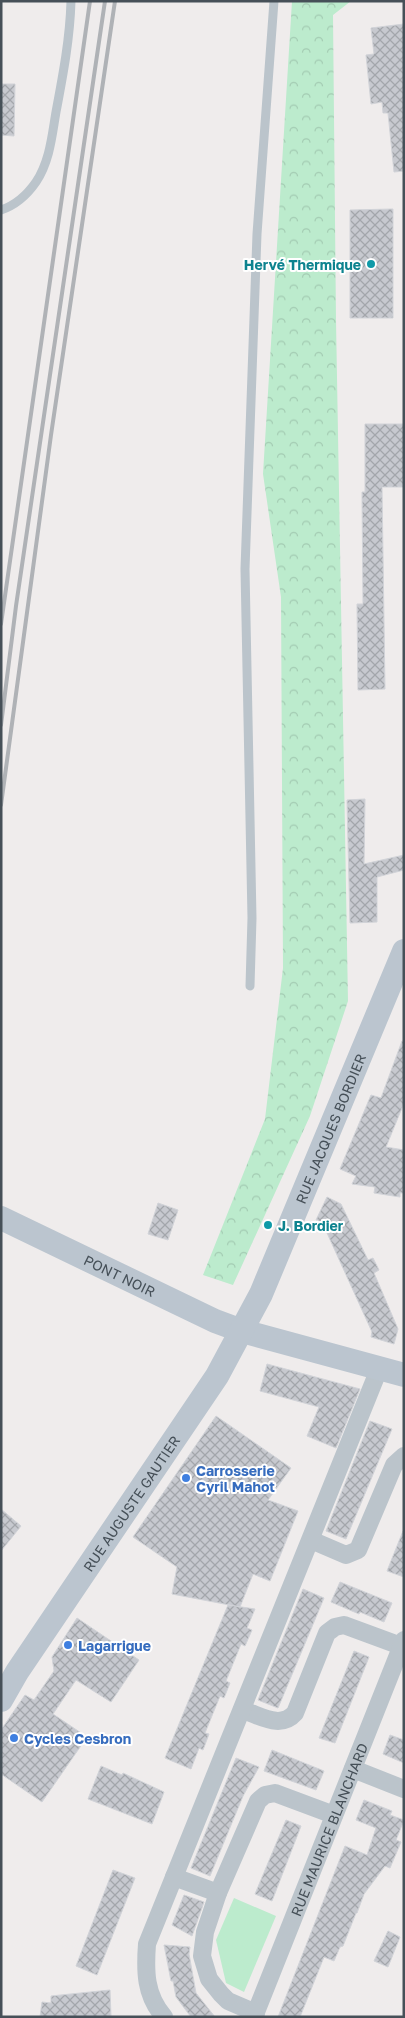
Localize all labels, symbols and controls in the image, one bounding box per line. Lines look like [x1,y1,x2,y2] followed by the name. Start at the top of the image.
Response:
[244,256,361,273] place label: Hervé Thermique
[365,258,377,270] marker: Hervé Thermique
[291,1051,369,1206] street label: RUE JACQUES BORDIER
[278,1217,344,1234] place label: J. Bordier
[262,1219,274,1231] marker: J. Bordier
[81,1251,158,1300] street label: PONT NOIR
[79,1432,183,1574] street label: RUE AUGUSTE GAUTIER
[196,1462,275,1495] place label: Carrosserie Cyril Mahot
[180,1472,192,1484] marker: Carrosserie Cyril Mahot
[78,1637,151,1654] place label: Lagarrigue
[62,1639,74,1651] marker: Lagarrigue
[24,1730,131,1747] place label: Cycles Cesbron
[8,1732,20,1744] marker: Cycles Cesbron
[287,1740,371,1918] street label: RUE MAURICE BLANCHARD

